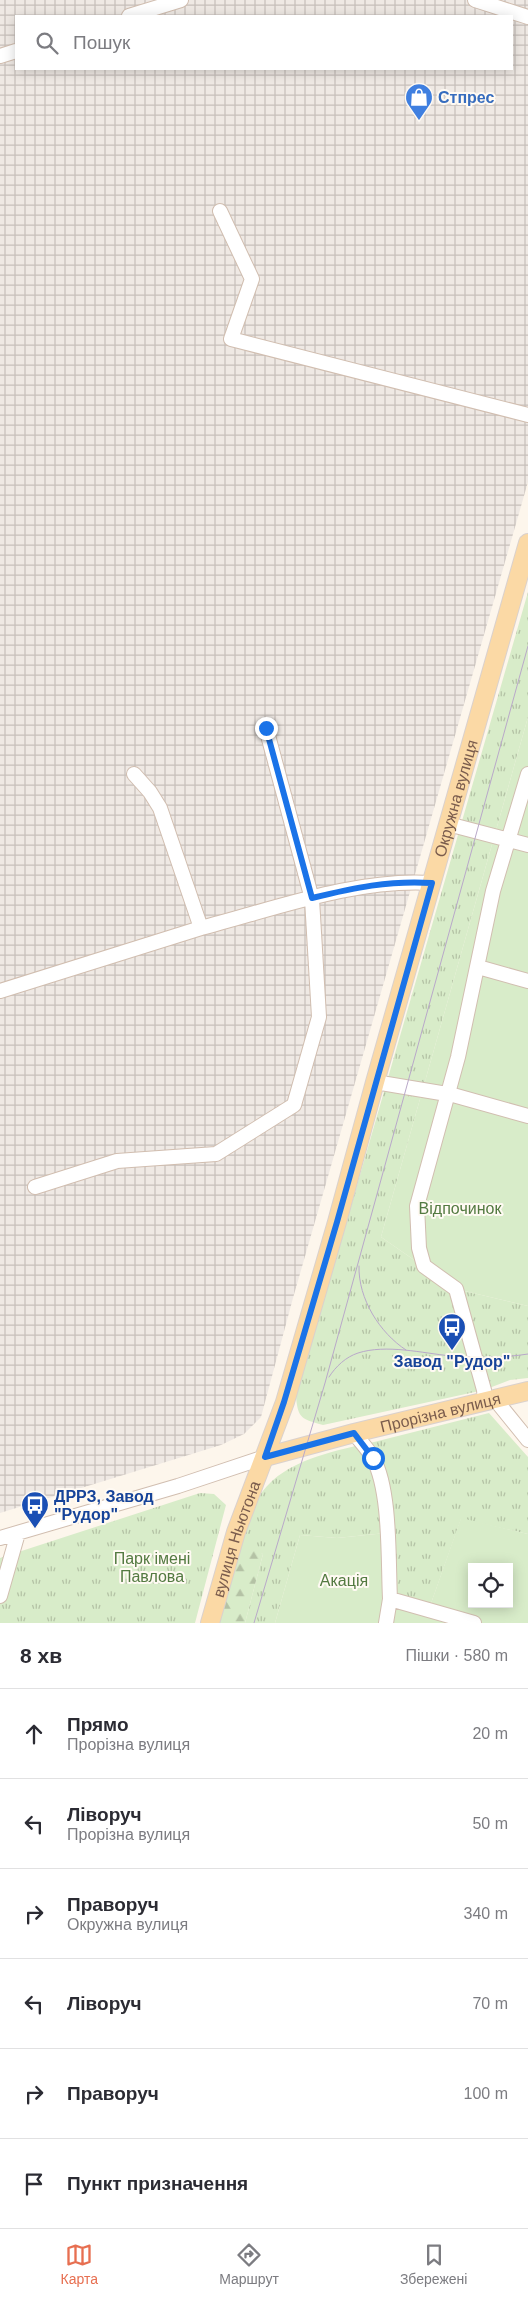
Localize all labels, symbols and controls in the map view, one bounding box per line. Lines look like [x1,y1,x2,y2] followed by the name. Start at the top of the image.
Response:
[15,15,513,70] search box
[33,29,61,57] icon: search
[73,32,130,53] text: Пошук
[404,82,434,121] shop icon: Стпрес
[438,89,495,106] place label: Стпрес
[255,717,278,740] route end
[431,738,480,859] street label: Окружна вулиця
[419,1200,502,1217] park label: Відпочинок
[437,1312,467,1351] bus stop icon: Завод "Рудор"
[394,1353,510,1370] place label: Завод "Рудор"
[378,1389,502,1435] street label: Прорізна вулиця
[362,1447,385,1470] route start
[209,1478,263,1599] street label: вулиця Ньютона
[54,1488,154,1523] place label: ДРРЗ, Завод "Рудор"
[20,1490,50,1529] bus stop icon: ДРРЗ, Завод "Рудор"
[114,1550,190,1585] park label: Парк імені Павлова
[468,1563,513,1608] map controls
[468,1563,513,1608] button: locate
[320,1572,368,1589] park label: Акація
[20,1644,62,1667] text: 8 хв
[405,1647,508,1664] text: Пішки · 580 m
[67,1714,129,1735] text: Прямо
[20,1720,48,1748] icon: ahead
[472,1725,508,1742] text: 20 m
[67,1736,190,1753] text: Прорізна вулиця
[67,1804,142,1825] text: Ліворуч
[20,1810,48,1838] icon: left
[472,1815,508,1832] text: 50 m
[67,1826,190,1843] text: Прорізна вулиця
[67,1894,159,1915] text: Праворуч
[20,1900,48,1928] icon: right
[464,1905,508,1922] text: 340 m
[67,1916,188,1933] text: Окружна вулиця
[20,1990,48,2018] icon: left
[67,1993,142,2014] text: Ліворуч
[472,1995,508,2012] text: 70 m
[20,2080,48,2108] icon: right
[67,2083,159,2104] text: Праворуч
[464,2085,508,2102] text: 100 m
[20,2170,48,2198] icon: arrive
[67,2173,248,2194] text: Пункт призначення
[61,2241,98,2287] tab: Карта
[219,2241,279,2287] tab: Маршрут
[400,2241,467,2287] tab: Збережені

